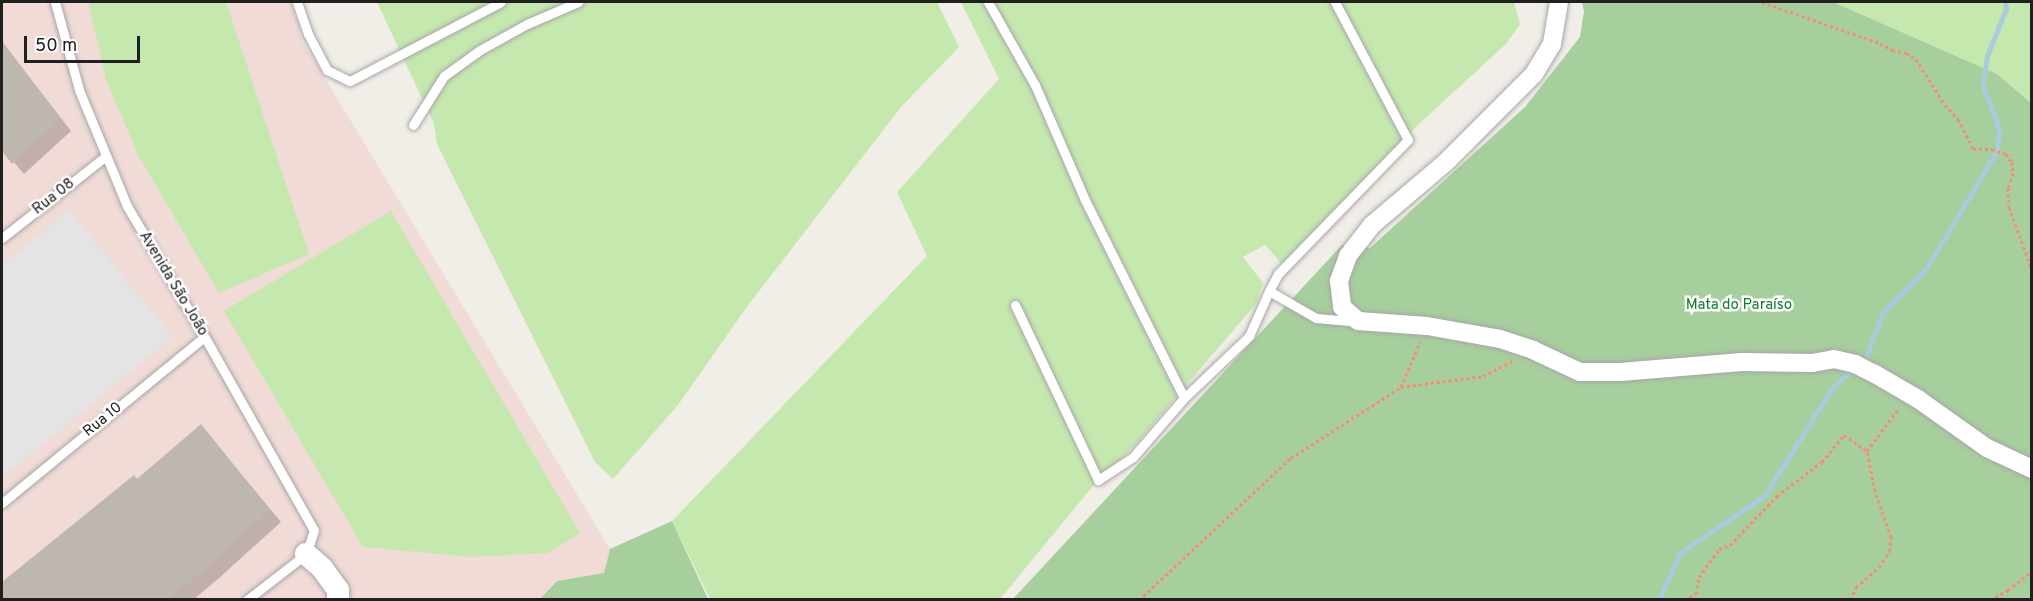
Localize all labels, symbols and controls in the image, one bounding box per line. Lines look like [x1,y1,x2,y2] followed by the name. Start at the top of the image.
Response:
[27,24,142,62] scale bar
[35,35,77,58] text: 50 m
[29,175,79,219] street label: Rua 08
[135,228,211,340] street label: Avenida São João
[1686,297,1792,315] park label: Mata do Paraíso
[80,399,126,441] street label: Rua 10

